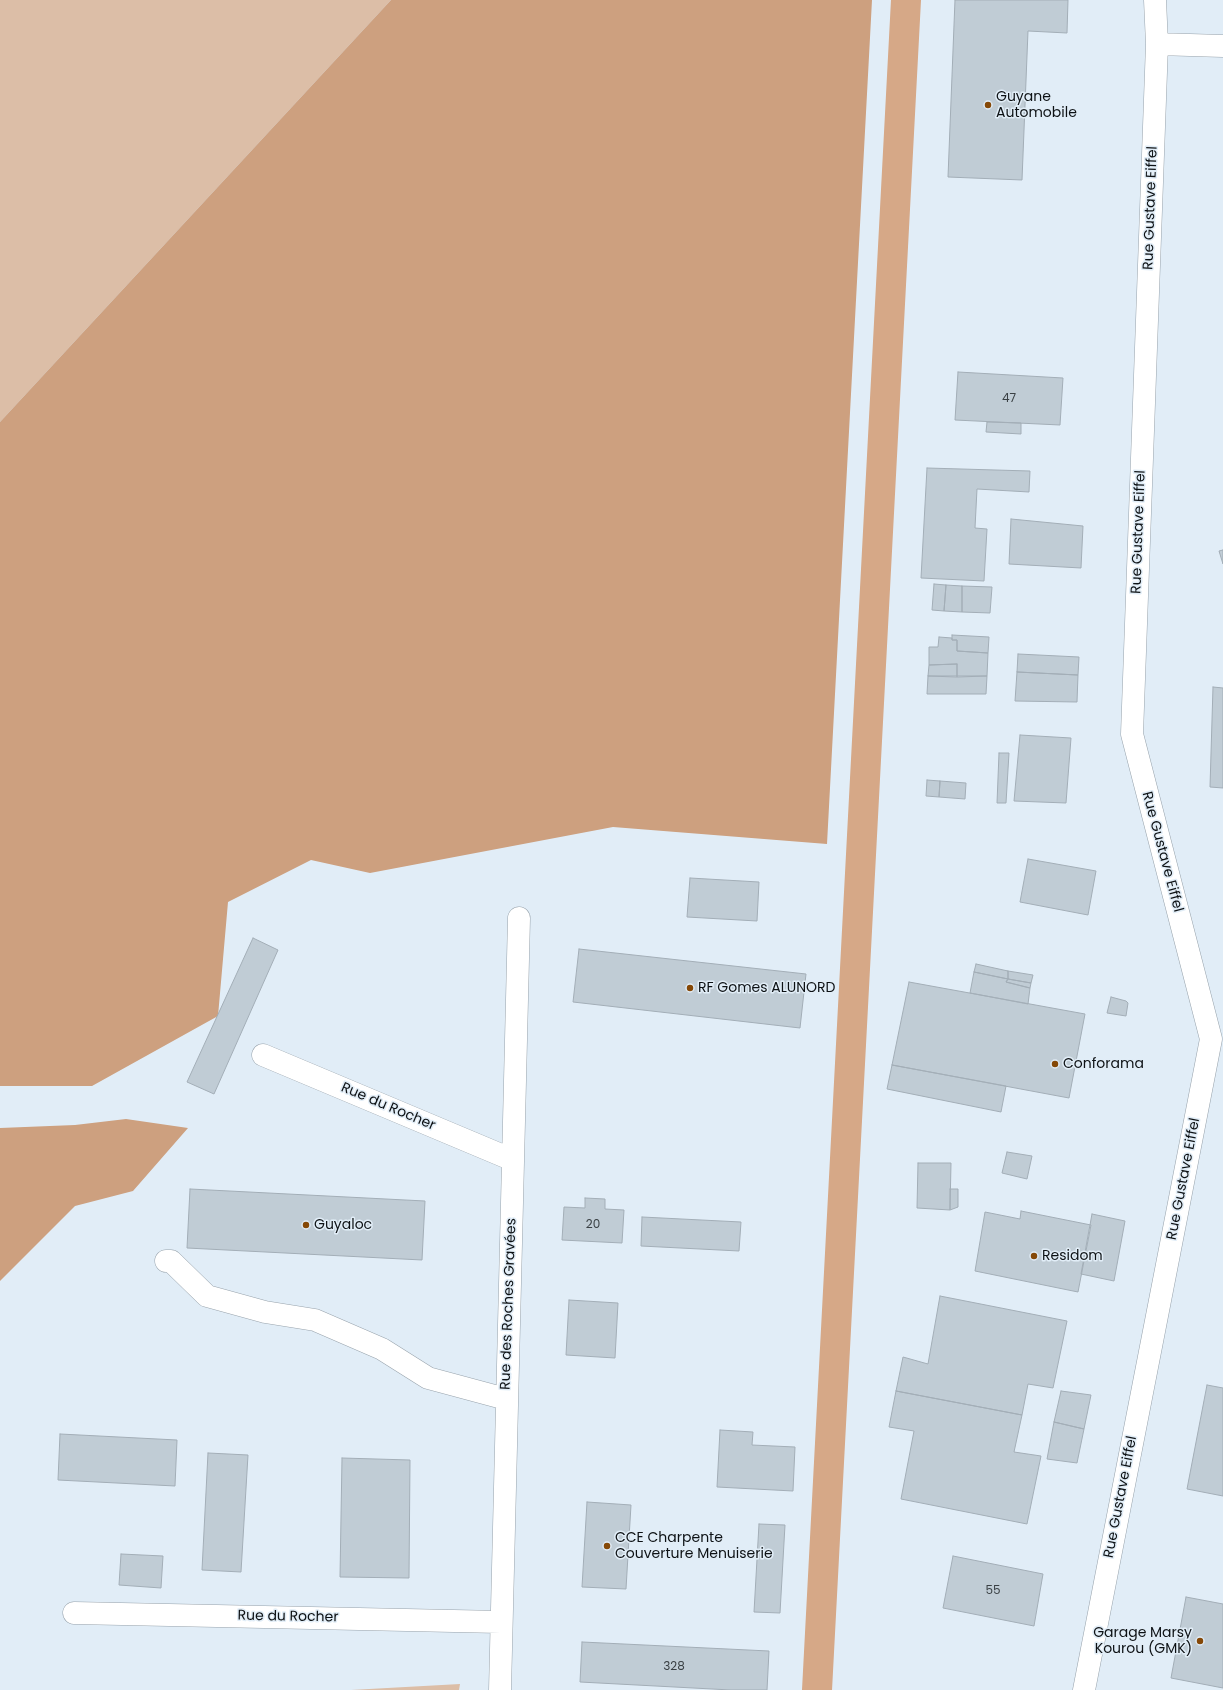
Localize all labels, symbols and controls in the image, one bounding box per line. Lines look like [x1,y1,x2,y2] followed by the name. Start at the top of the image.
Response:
[996,89,1077,122] place label: Guyane Automobile
[983,100,993,110] marker: Guyane Automobile
[1140,146,1162,270] street label: Rue Gustave Eiffel
[1002,392,1016,406] house number: 47
[1128,470,1150,594] street label: Rue Gustave Eiffel
[1138,790,1186,914] street label: Rue Gustave Eiffel
[698,980,835,996] place label: RF Gomes ALUNORD
[685,983,695,993] marker: RF Gomes ALUNORD
[1063,1056,1144,1072] place label: Conforama
[1050,1059,1060,1069] marker: Conforama
[338,1080,438,1134] street label: Rue du Rocher
[1164,1117,1204,1241] street label: Rue Gustave Eiffel
[314,1217,372,1233] place label: Guyaloc
[498,1218,520,1390] street label: Rue des Roches Gravées
[586,1218,600,1232] house number: 20
[301,1220,311,1230] marker: Guyaloc
[1042,1248,1103,1264] place label: Residom
[1029,1251,1039,1261] marker: Residom
[1101,1435,1141,1559] street label: Rue Gustave Eiffel
[615,1530,773,1562] place label: CCE Charpente Couverture Menuiserie
[602,1541,612,1551] marker: CCE Charpente Couverture Menuiserie
[985,1584,1001,1598] house number: 55
[237,1608,339,1626] street label: Rue du Rocher
[1093,1625,1192,1658] place label: Garage Marsy Kourou (GMK)
[1195,1636,1205,1646] marker: Garage Marsy Kourou (GMK)
[663,1660,685,1674] house number: 328

